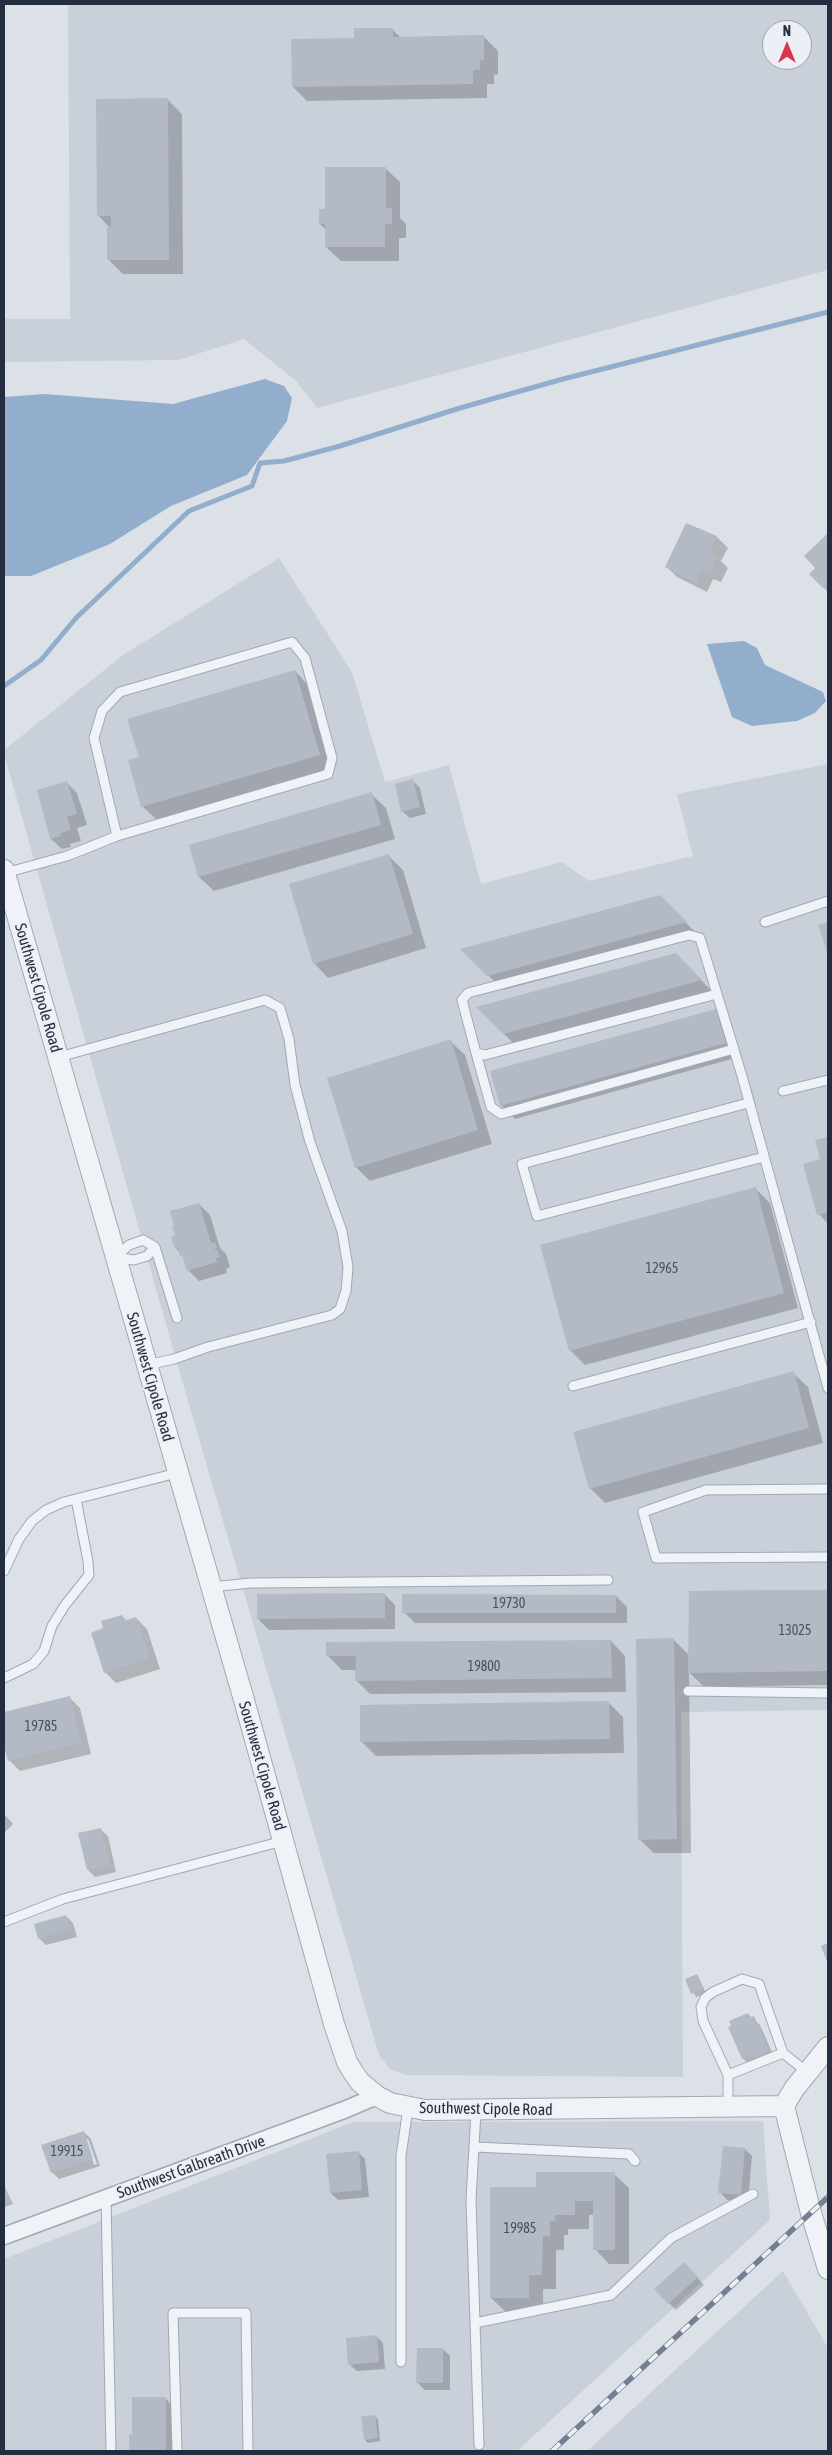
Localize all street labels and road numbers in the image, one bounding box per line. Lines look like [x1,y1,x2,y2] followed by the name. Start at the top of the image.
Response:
[10,921,66,1055] street label: Southwest Cipole Road
[122,1310,178,1444] street label: Southwest Cipole Road
[234,1699,290,1833] street label: Southwest Cipole Road
[419,2098,553,2120] street label: Southwest Cipole Road
[114,2131,268,2203] street label: Southwest Galbreath Drive

